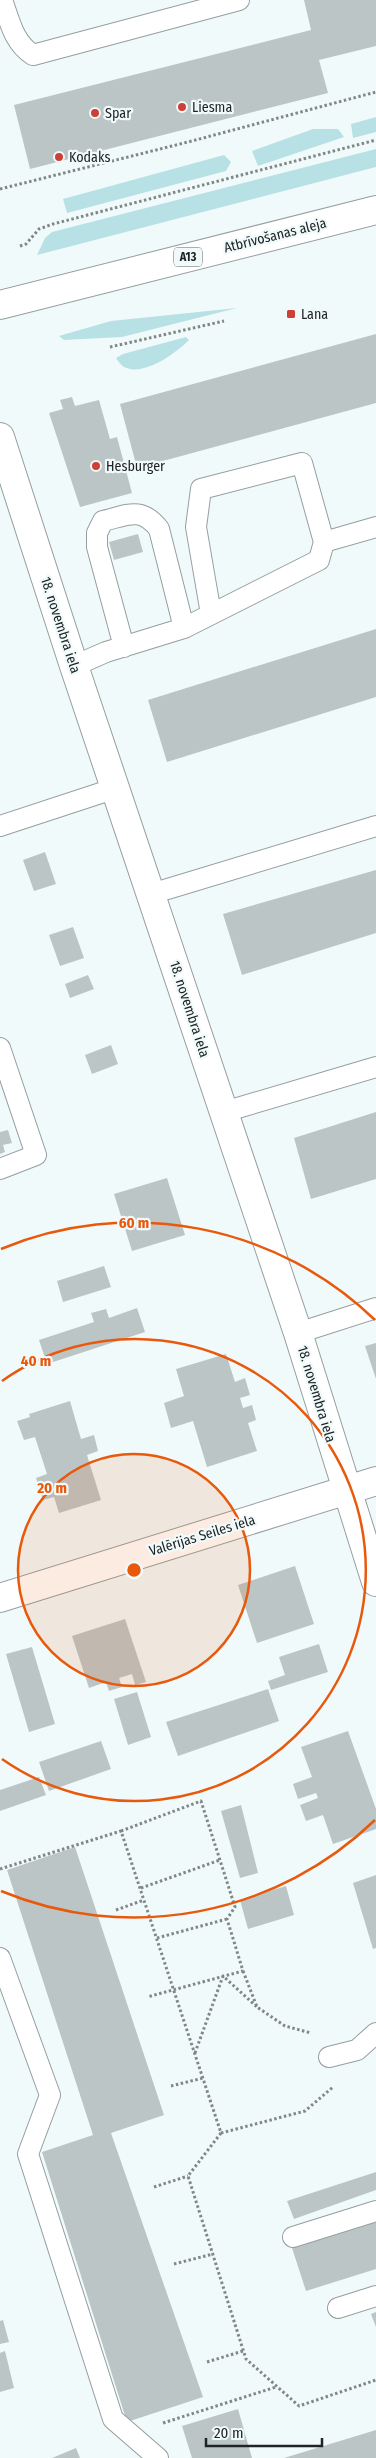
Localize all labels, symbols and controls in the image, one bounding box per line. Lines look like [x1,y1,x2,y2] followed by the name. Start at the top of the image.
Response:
[192,99,232,116] place label: Liesma
[176,101,188,113] marker: Liesma
[105,105,131,122] place label: Spar
[89,107,101,119] marker: Spar
[69,149,110,166] place label: Kodaks
[53,151,65,163] marker: Kodaks
[222,214,328,256] street label: Atbrīvošanas aleja
[174,248,202,266] road number: A13
[301,306,328,323] place label: Lana
[285,308,297,320] marker: Lana
[106,458,165,475] place label: Hesburger
[90,460,102,472] marker: Hesburger
[37,575,84,676] street label: 18. novembra iela
[166,959,213,1060] street label: 18. novembra iela
[119,1214,149,1232] text: 60 m
[294,1344,339,1445] street label: 18. novembra iela
[21,1352,51,1370] text: 40 m
[36,1479,67,1497] text: 20 m
[147,1511,257,1560] street label: Valērijas Seiles iela
[125,1561,143,1579] centre of rings
[206,2416,322,2448] scale bar
[214,2424,244,2442] text: 20 m

